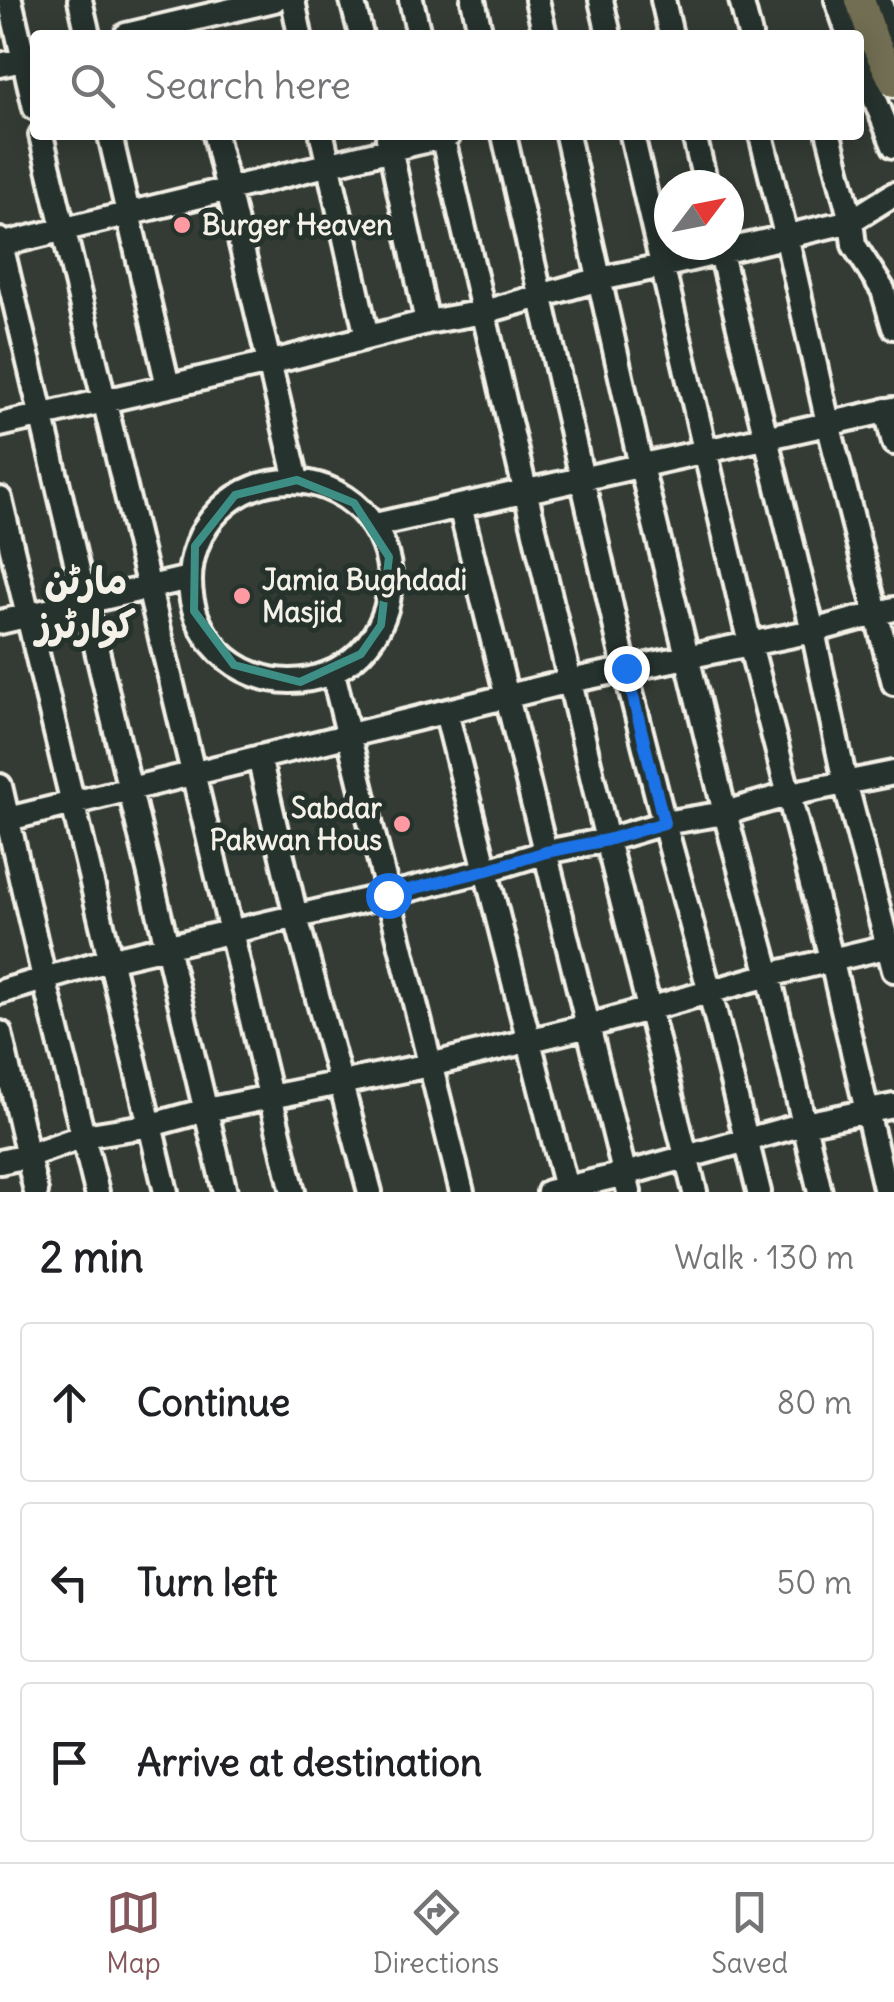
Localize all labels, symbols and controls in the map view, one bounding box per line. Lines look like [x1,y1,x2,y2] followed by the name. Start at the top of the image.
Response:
[30,30,864,140] search box
[65,58,120,113] icon: search
[145,62,351,109] text: Search here
[654,170,744,260] north arrow
[202,207,393,243] place label: Burger Heaven
[171,214,193,236] marker: Burger Heaven
[33,557,136,649] district label: مارٹن کوارٹرز
[262,562,467,630] place label: Jamia Bughdadi Masjid
[231,585,253,607] marker: Jamia Bughdadi Masjid
[604,646,650,692] route end
[210,790,383,858] place label: Sabdar Pakwan Hous
[391,813,413,835] marker: Sabdar Pakwan Hous
[366,873,412,919] route start
[40,1231,144,1283] text: 2 min
[674,1237,854,1278] text: Walk · 130 m
[42,1375,97,1430] icon: ahead
[137,1379,290,1426] text: Continue
[777,1382,852,1423] text: 80 m
[42,1555,97,1610] icon: left
[137,1559,277,1606] text: Turn left
[777,1562,852,1603] text: 50 m
[42,1735,97,1790] icon: arrive
[137,1739,482,1786] text: Arrive at destination
[106,1885,161,1981] tab: Map
[373,1885,499,1981] tab: Directions
[711,1885,788,1981] tab: Saved

